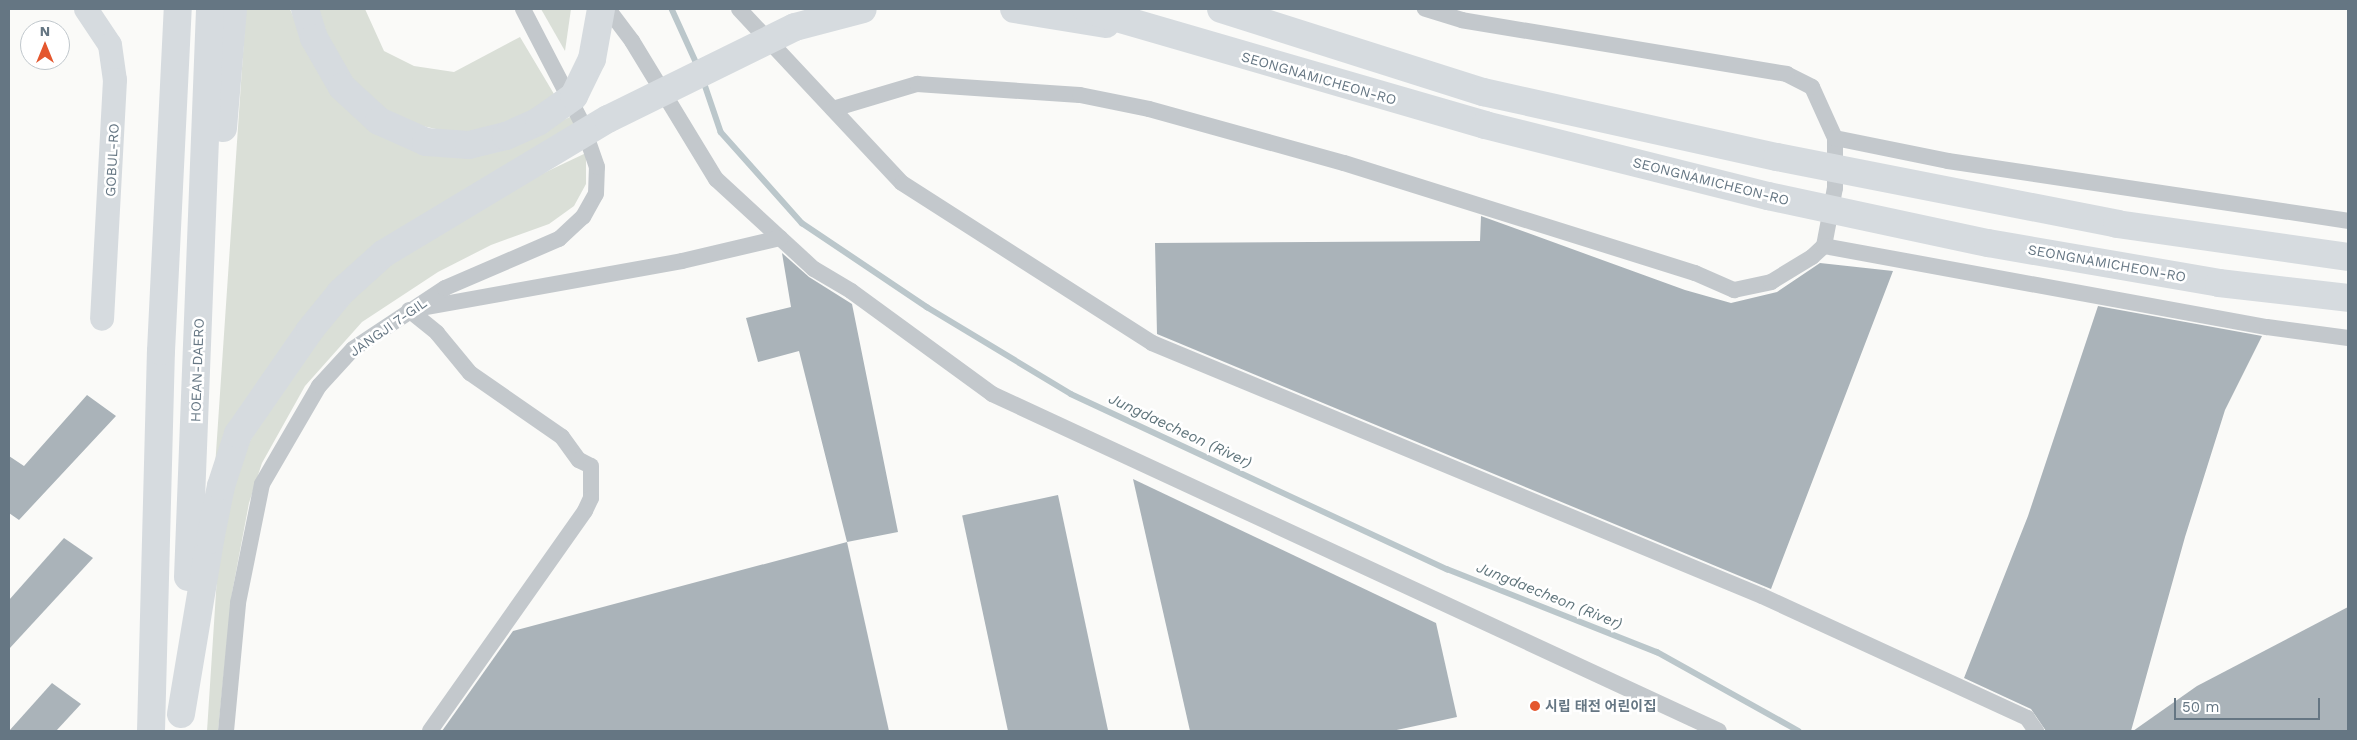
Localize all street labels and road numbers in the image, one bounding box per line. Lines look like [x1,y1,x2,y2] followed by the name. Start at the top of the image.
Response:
[1240,48,1398,108] street label: SEONGNAMICHEON-RO
[102,123,122,197] street label: GOBUL-RO
[1631,153,1791,209] street label: SEONGNAMICHEON-RO
[2027,241,2187,285] street label: SEONGNAMICHEON-RO
[346,294,430,360] street label: JANGJI 7-GIL
[187,318,207,422] street label: HOEAN-DAERO

